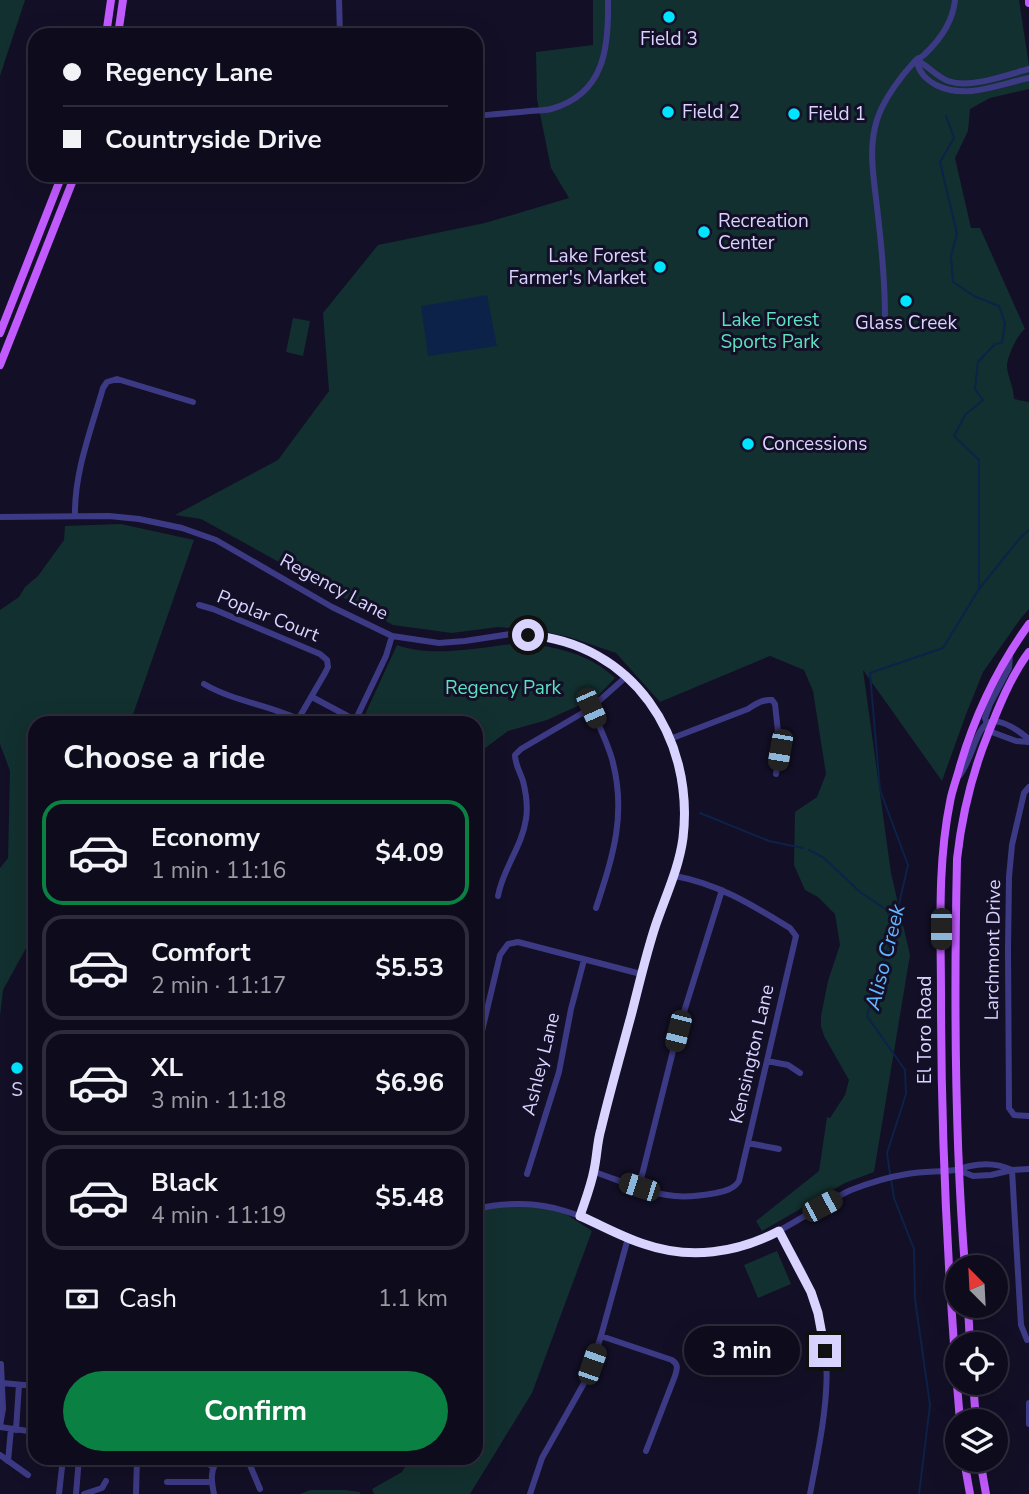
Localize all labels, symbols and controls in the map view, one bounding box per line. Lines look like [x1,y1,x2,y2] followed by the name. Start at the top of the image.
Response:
[661,9,677,25] marker: Field 3
[640,26,698,52] place label: Field 3
[105,55,273,90] text: Regency Lane
[682,99,740,125] place label: Field 2
[808,101,866,127] place label: Field 1
[660,104,676,120] marker: Field 2
[786,106,802,122] marker: Field 1
[105,122,322,157] text: Countryside Drive
[718,208,809,256] place label: Recreation Center
[696,224,712,240] marker: Recreation Center
[509,243,646,291] place label: Lake Forest Farmer's Market
[652,259,668,275] marker: Lake Forest Farmer's Market
[898,293,914,309] marker: Glass Creek
[720,307,820,355] park label: Lake Forest Sports Park
[855,310,957,336] place label: Glass Creek
[762,431,867,457] place label: Concessions
[740,436,756,452] marker: Concessions
[275,547,393,627] street label: Regency Lane
[213,584,323,648] street label: Poplar Court
[512,619,544,651] route start
[445,675,562,701] park label: Regency Park
[573,685,610,731] car
[767,727,794,773] car
[63,736,265,779] text: Choose a ride
[151,820,260,855] text: Economy
[67,821,130,884] icon: car
[375,835,444,870] text: $4.09
[151,855,286,886] text: 1 min · 11:16
[979,879,1007,1021] street label: Larchmont Drive
[858,901,912,1014] water label: Aliso Creek
[931,908,952,950] car
[151,935,251,970] text: Comfort
[67,936,130,999] icon: car
[375,950,444,985] text: $5.53
[151,970,286,1001] text: 2 min · 11:17
[912,976,938,1084] street label: El Toro Road
[723,982,781,1126] street label: Kensington Lane
[663,1008,694,1054] car
[516,1010,566,1118] street label: Ashley Lane
[151,1050,183,1085] text: XL
[67,1051,130,1114] icon: car
[9,1060,25,1076] marker: S
[375,1065,444,1100] text: $6.96
[11,1077,23,1103] place label: S
[151,1085,286,1116] text: 3 min · 11:18
[151,1165,218,1200] text: Black
[67,1166,130,1229] icon: car
[616,1171,663,1203] car
[375,1180,444,1215] text: $5.48
[799,1187,846,1225] car
[151,1200,286,1231] text: 4 min · 11:19
[945,1255,1008,1318] north arrow
[945,1255,1008,1472] map controls
[63,1280,101,1318] icon: cash
[119,1281,177,1316] text: Cash
[378,1283,448,1314] text: 1.1 km
[685,1326,800,1376] callout: 3 min
[945,1332,1008,1395] button: locate
[712,1335,772,1366] text: 3 min
[809,1335,841,1367] route end
[576,1341,609,1387] car
[63,1371,448,1451] button: Confirm
[945,1409,1008,1472] button: layers

